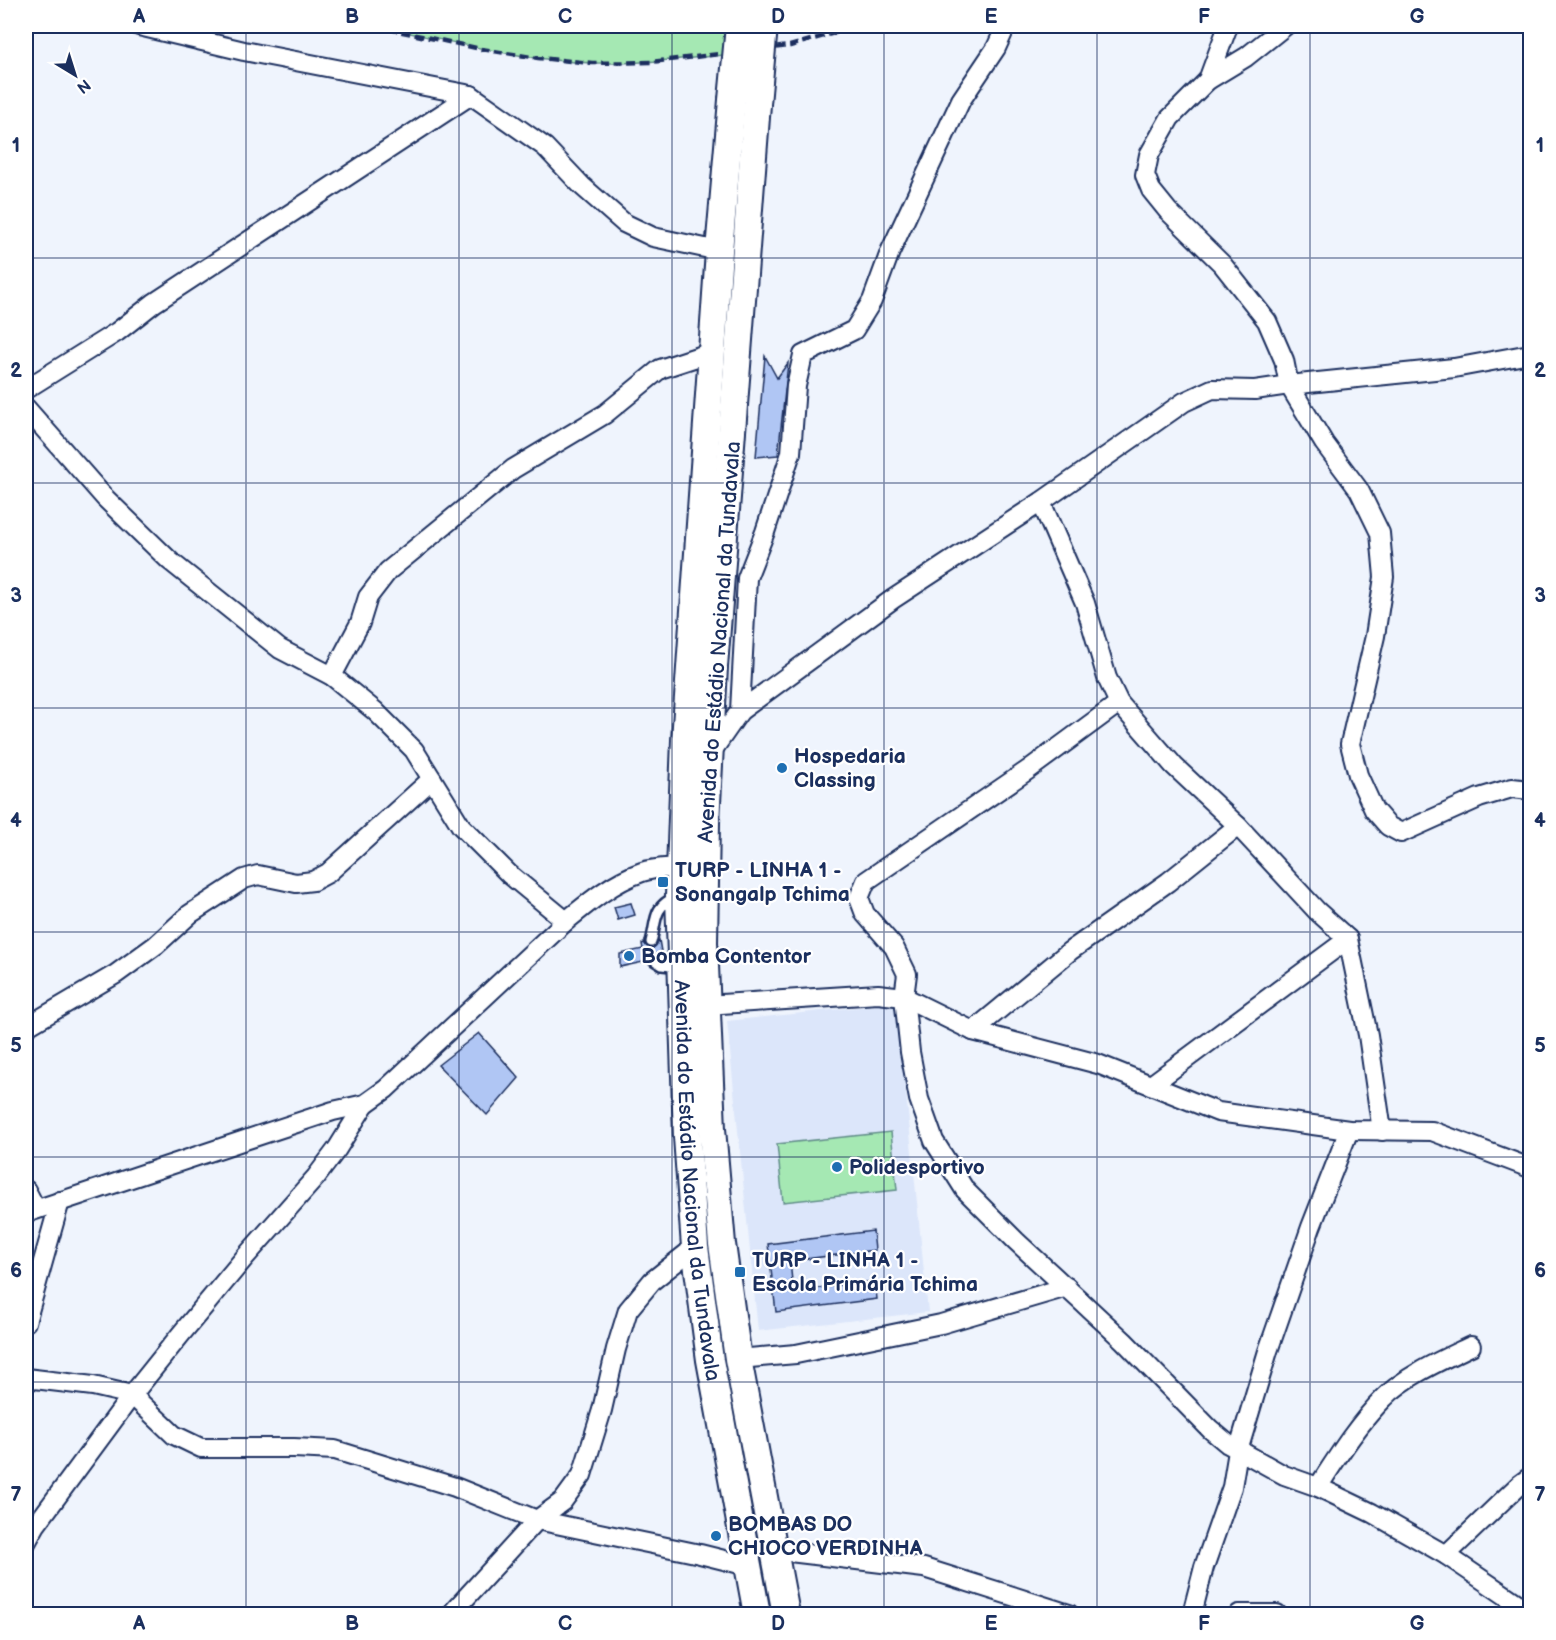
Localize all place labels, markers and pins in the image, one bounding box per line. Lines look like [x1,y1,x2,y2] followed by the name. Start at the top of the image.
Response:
[794,744,906,793] place label: Hospedaria Classing
[775,761,789,775] marker: Hospedaria Classing
[675,858,850,907] place label: TURP - LINHA 1 - Sonangalp Tchima
[656,875,670,889] marker: TURP - LINHA 1 - Sonangalp Tchima
[641,944,812,969] place label: Bomba Contentor
[622,949,636,963] marker: Bomba Contentor
[849,1155,985,1180] place label: Polidesportivo
[830,1160,844,1174] marker: Polidesportivo
[752,1248,978,1297] place label: TURP - LINHA 1 - Escola Primária Tchima
[733,1265,747,1279] marker: TURP - LINHA 1 - Escola Primária Tchima
[728,1512,923,1561] place label: BOMBAS DO CHIOCO VERDINHA
[709,1529,723,1543] marker: BOMBAS DO CHIOCO VERDINHA

